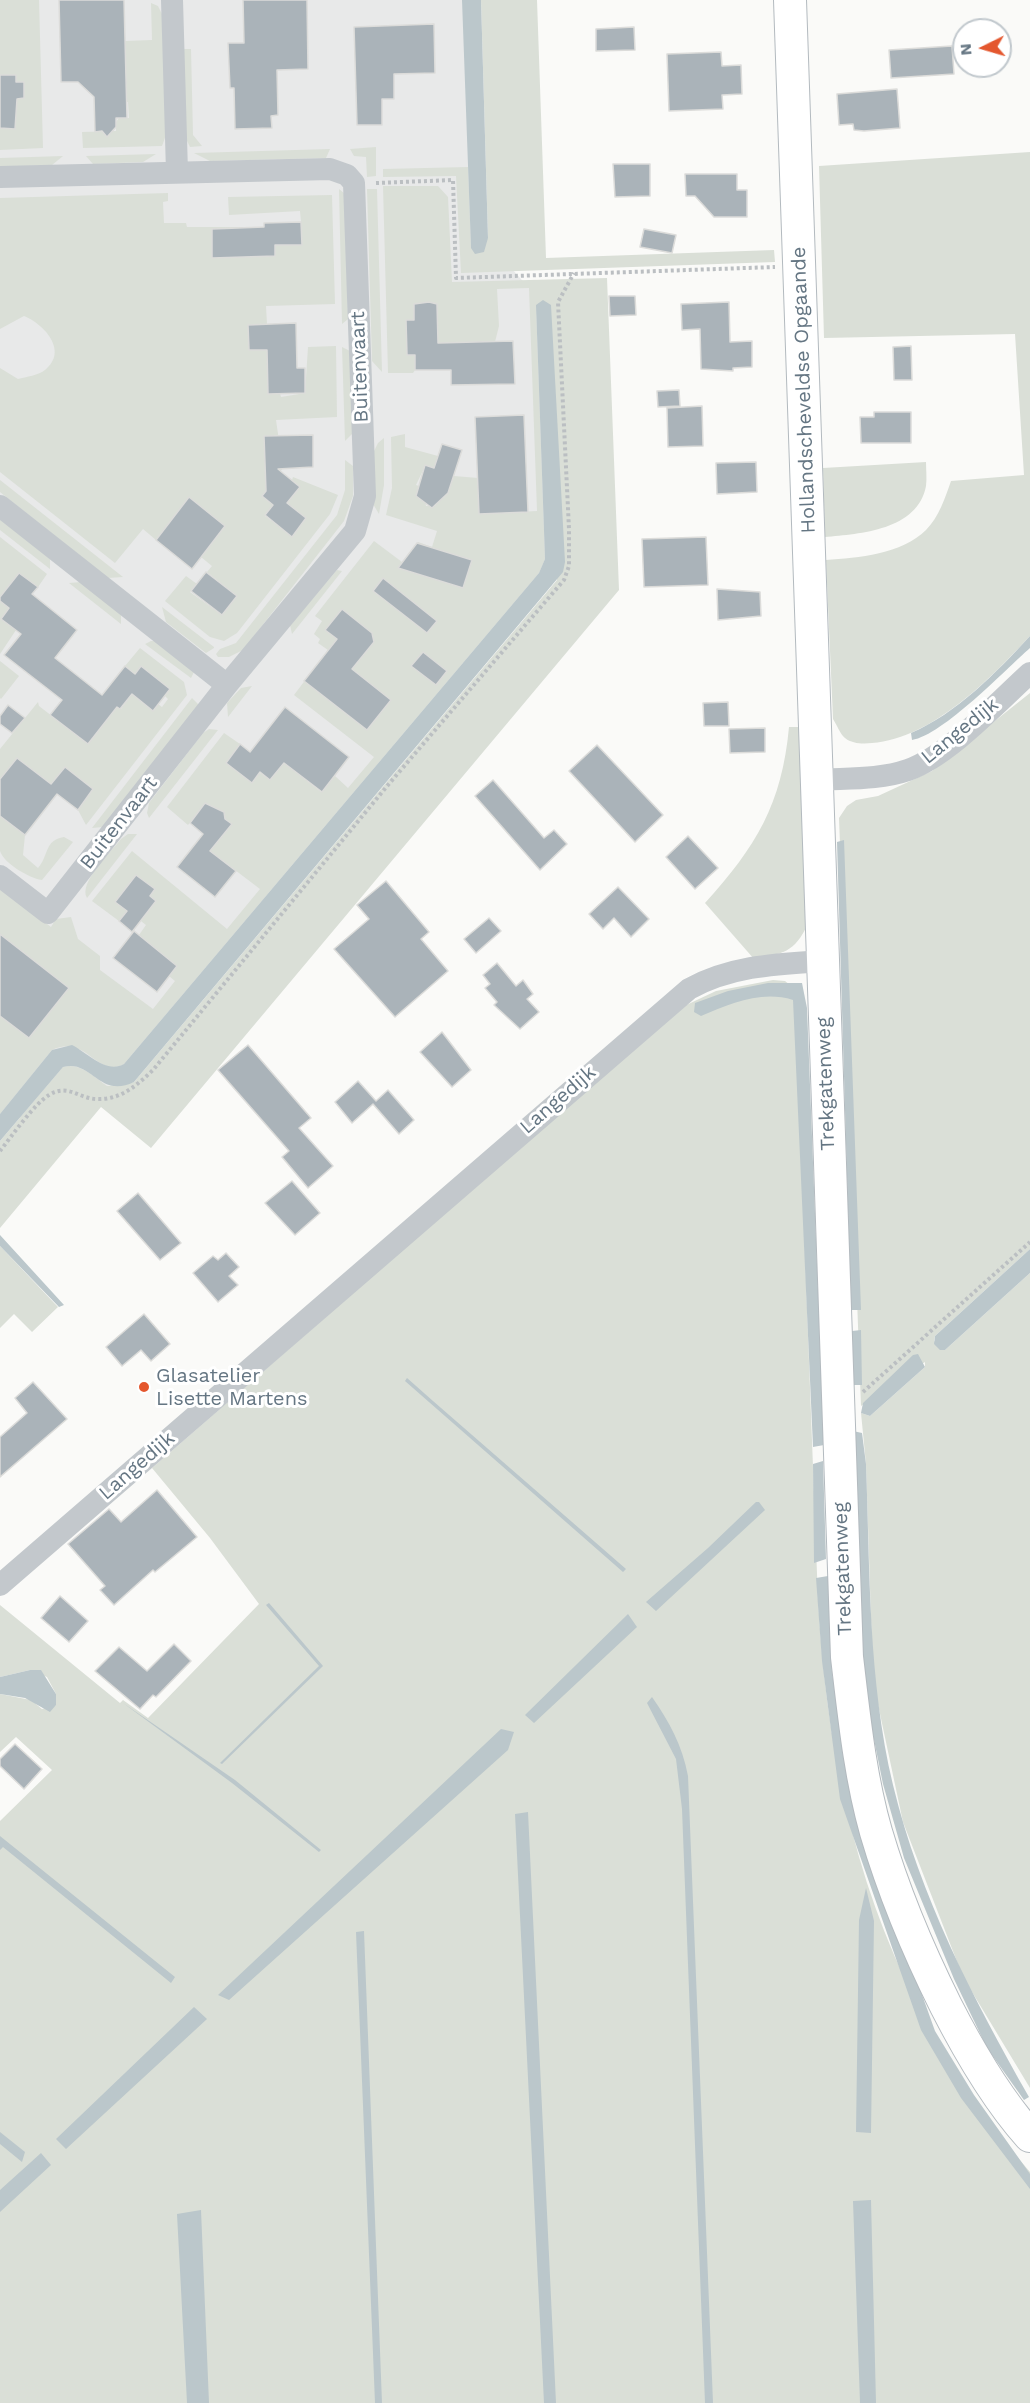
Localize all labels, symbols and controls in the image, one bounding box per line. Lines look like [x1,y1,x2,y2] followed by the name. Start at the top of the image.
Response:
[952,18,1012,78] north arrow
[956,43,976,56] text: N
[787,246,821,534] street label: Hollandscheveldse Opgaande
[346,311,374,423] street label: Buitenvaart
[917,693,1003,769] street label: Langedijk
[75,772,163,874] street label: Buitenvaart
[812,1017,840,1151] street label: Trekgatenweg
[515,1061,601,1139] street label: Langedijk
[156,1364,308,1411] place label: Glasatelier Lisette Martens
[137,1380,151,1394] marker: Glasatelier Lisette Martens
[94,1427,180,1505] street label: Langedijk
[829,1502,857,1636] street label: Trekgatenweg

